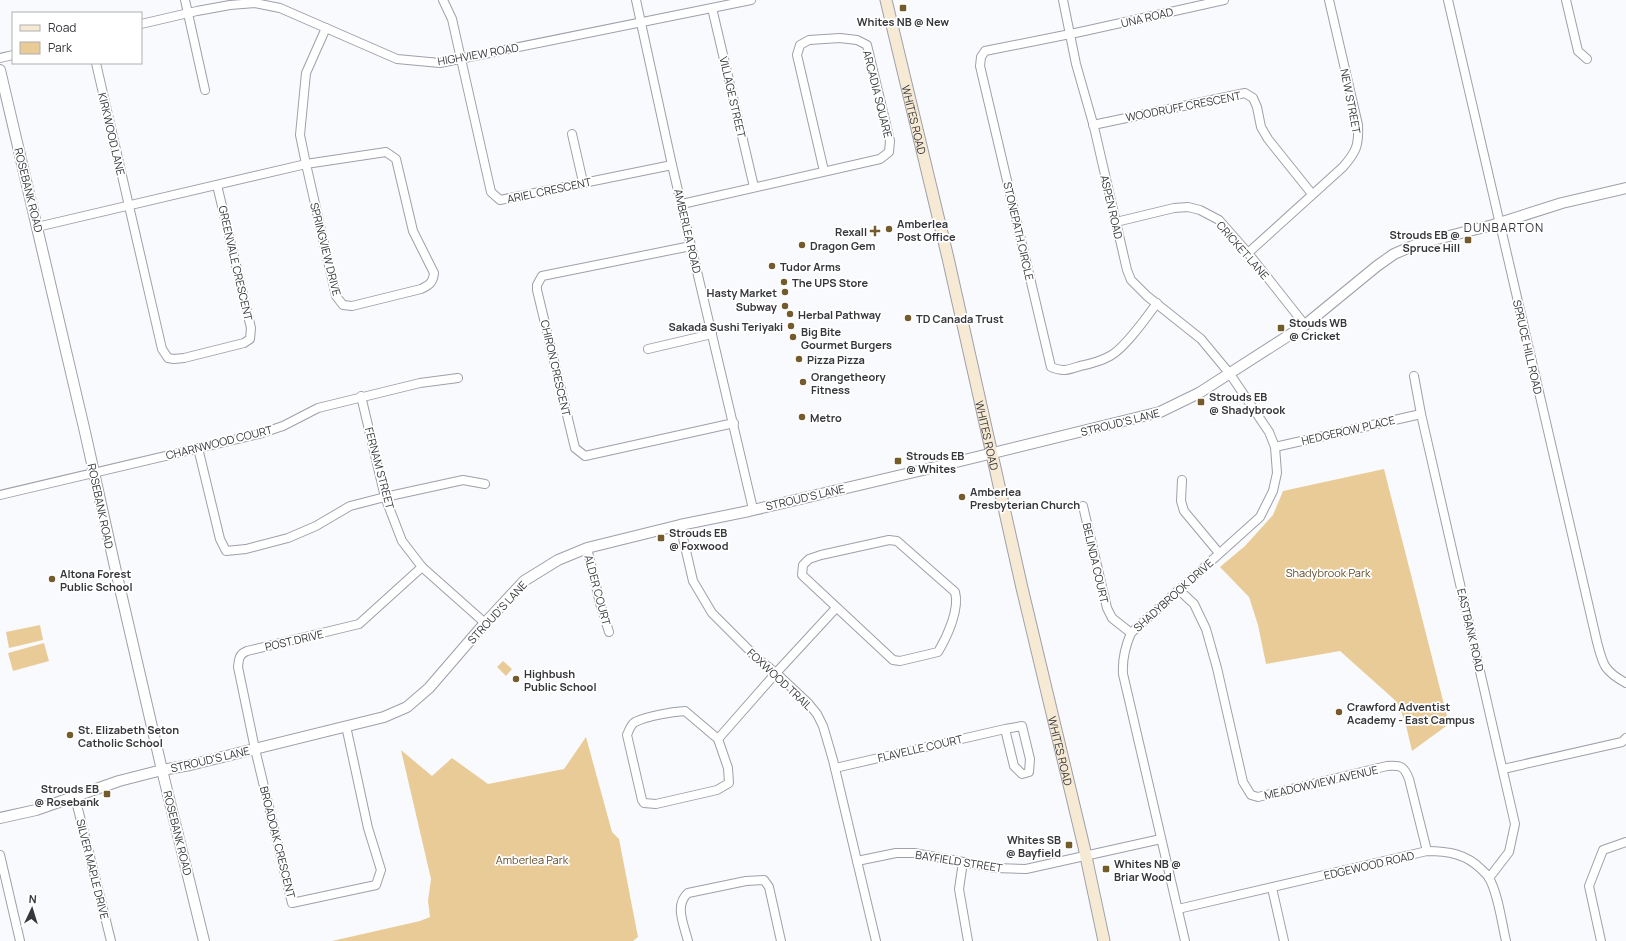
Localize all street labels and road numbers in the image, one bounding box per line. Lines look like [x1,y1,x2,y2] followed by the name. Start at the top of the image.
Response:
[1119,4,1175,30] street label: UNA ROAD
[436,39,520,69] street label: HIGHVIEW ROAD
[860,49,896,139] street label: ARCADIA SQUARE
[716,55,750,139] street label: VILLAGE STREET
[1337,67,1365,135] street label: NEW STREET
[899,83,930,156] street label: WHITES ROAD
[1124,87,1242,125] street label: WOODRUFF CRESCENT
[95,91,129,177] street label: KIRKWOOD LANE
[11,146,47,234] street label: ROSEBANK ROAD
[505,174,593,206] street label: ARIEL CRESCENT
[1097,174,1127,240] street label: ASPEN ROAD
[1000,180,1038,282] street label: STONEPATH CIRCLE
[671,187,705,275] street label: AMBERLEA ROAD
[307,201,345,297] street label: SPRINGVIEW DRIVE
[215,204,257,322] street label: GREENVALE CRESCENT
[1213,218,1273,282] street label: CRICKET LANE
[1510,298,1546,396] street label: SPRUCE HILL ROAD
[538,318,574,418] street label: CHIRON CRESCENT
[973,399,1003,472] street label: WHITES ROAD
[1079,405,1161,439] street label: STROUD'S LANE
[1300,412,1396,448] street label: HEDGEROW PLACE
[164,421,274,463] street label: CHARNWOOD COURT
[362,425,398,511] street label: FERNAM STREET
[85,462,117,550] street label: ROSEBANK ROAD
[764,481,846,513] street label: STROUD'S LANE
[1079,521,1113,605] street label: BELINDA COURT
[581,553,615,627] street label: ALDER COURT
[1130,555,1216,635] street label: SHADYBROOK DRIVE
[464,577,530,647] street label: STROUD'S LANE
[1454,587,1488,673] street label: EASTBANK ROAD
[263,626,325,654] street label: POST DRIVE
[744,645,816,713] street label: FOXWOOD TRAIL
[1045,715,1077,787] street label: WHITES ROAD
[876,731,965,765] street label: FLAVELLE COURT
[169,743,251,775] street label: STROUD'S LANE
[1263,762,1379,802] street label: MEADOWVIEW AVENUE
[257,784,299,900] street label: BROADOAK CRESCENT
[160,789,196,877] street label: ROSEBANK ROAD
[73,817,113,921] street label: SILVER MAPLE DRIVE
[914,847,1004,875] street label: BAYFIELD STREET
[1322,847,1416,883] street label: EDGEWOOD ROAD

